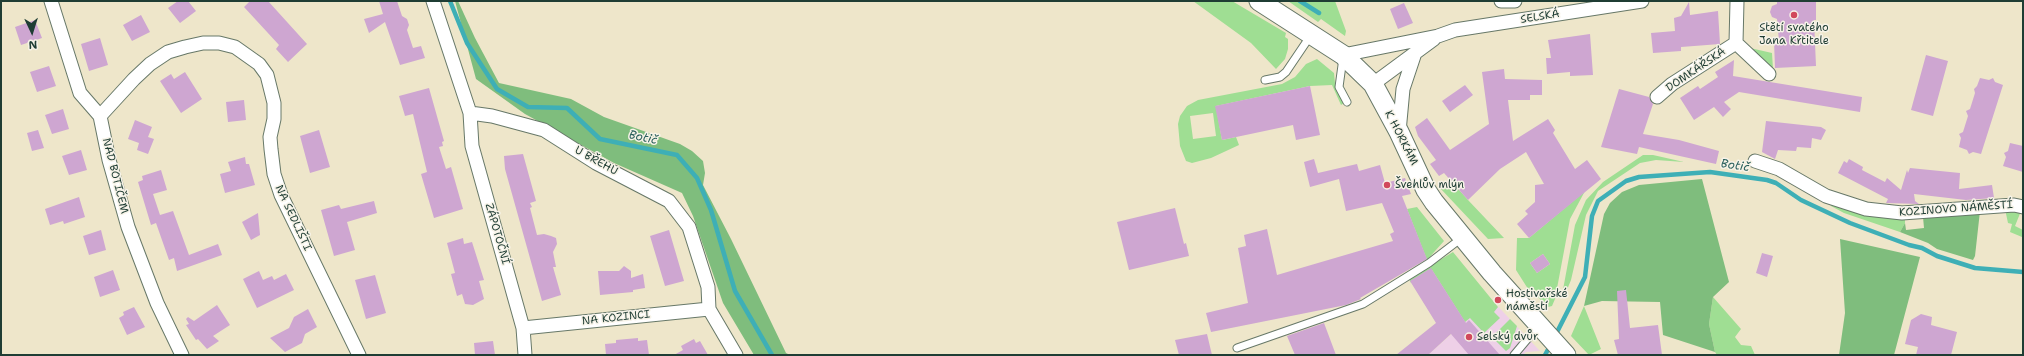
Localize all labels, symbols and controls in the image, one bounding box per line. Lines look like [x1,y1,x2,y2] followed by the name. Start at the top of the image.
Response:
[1519,7,1561,27] street label: SELSKÁ
[1789,10,1799,20] marker: Stětí svatého Jana Křtitele
[12,12,52,52] north arrow
[1759,21,1829,47] place label: Stětí svatého Jana Křtitele
[28,37,38,52] text: N
[1664,45,1728,95] street label: DOMKÁŘSKÁ
[1382,108,1420,168] street label: K HORKÁM
[627,128,659,148] water label: Botič
[99,137,131,215] street label: NAD BOTIČEM
[572,144,620,178] street label: U BŘEHU
[1720,157,1750,175] water label: Botič
[1395,178,1464,192] place label: Švehlův mlýn
[1382,180,1392,190] marker: Švehlův mlýn
[272,183,314,253] street label: NA SEDLIŠTI
[1899,198,2013,220] street label: KOZINOVO NÁMĚSTÍ
[482,202,512,266] street label: ZÁPOTOČNÍ
[1506,287,1568,313] place label: Hostivařské náměstí
[1493,295,1503,305] marker: Hostivařské náměstí
[581,308,651,328] street label: NA KOZINCI
[1477,330,1538,344] place label: Selský dvůr
[1464,332,1474,342] marker: Selský dvůr

